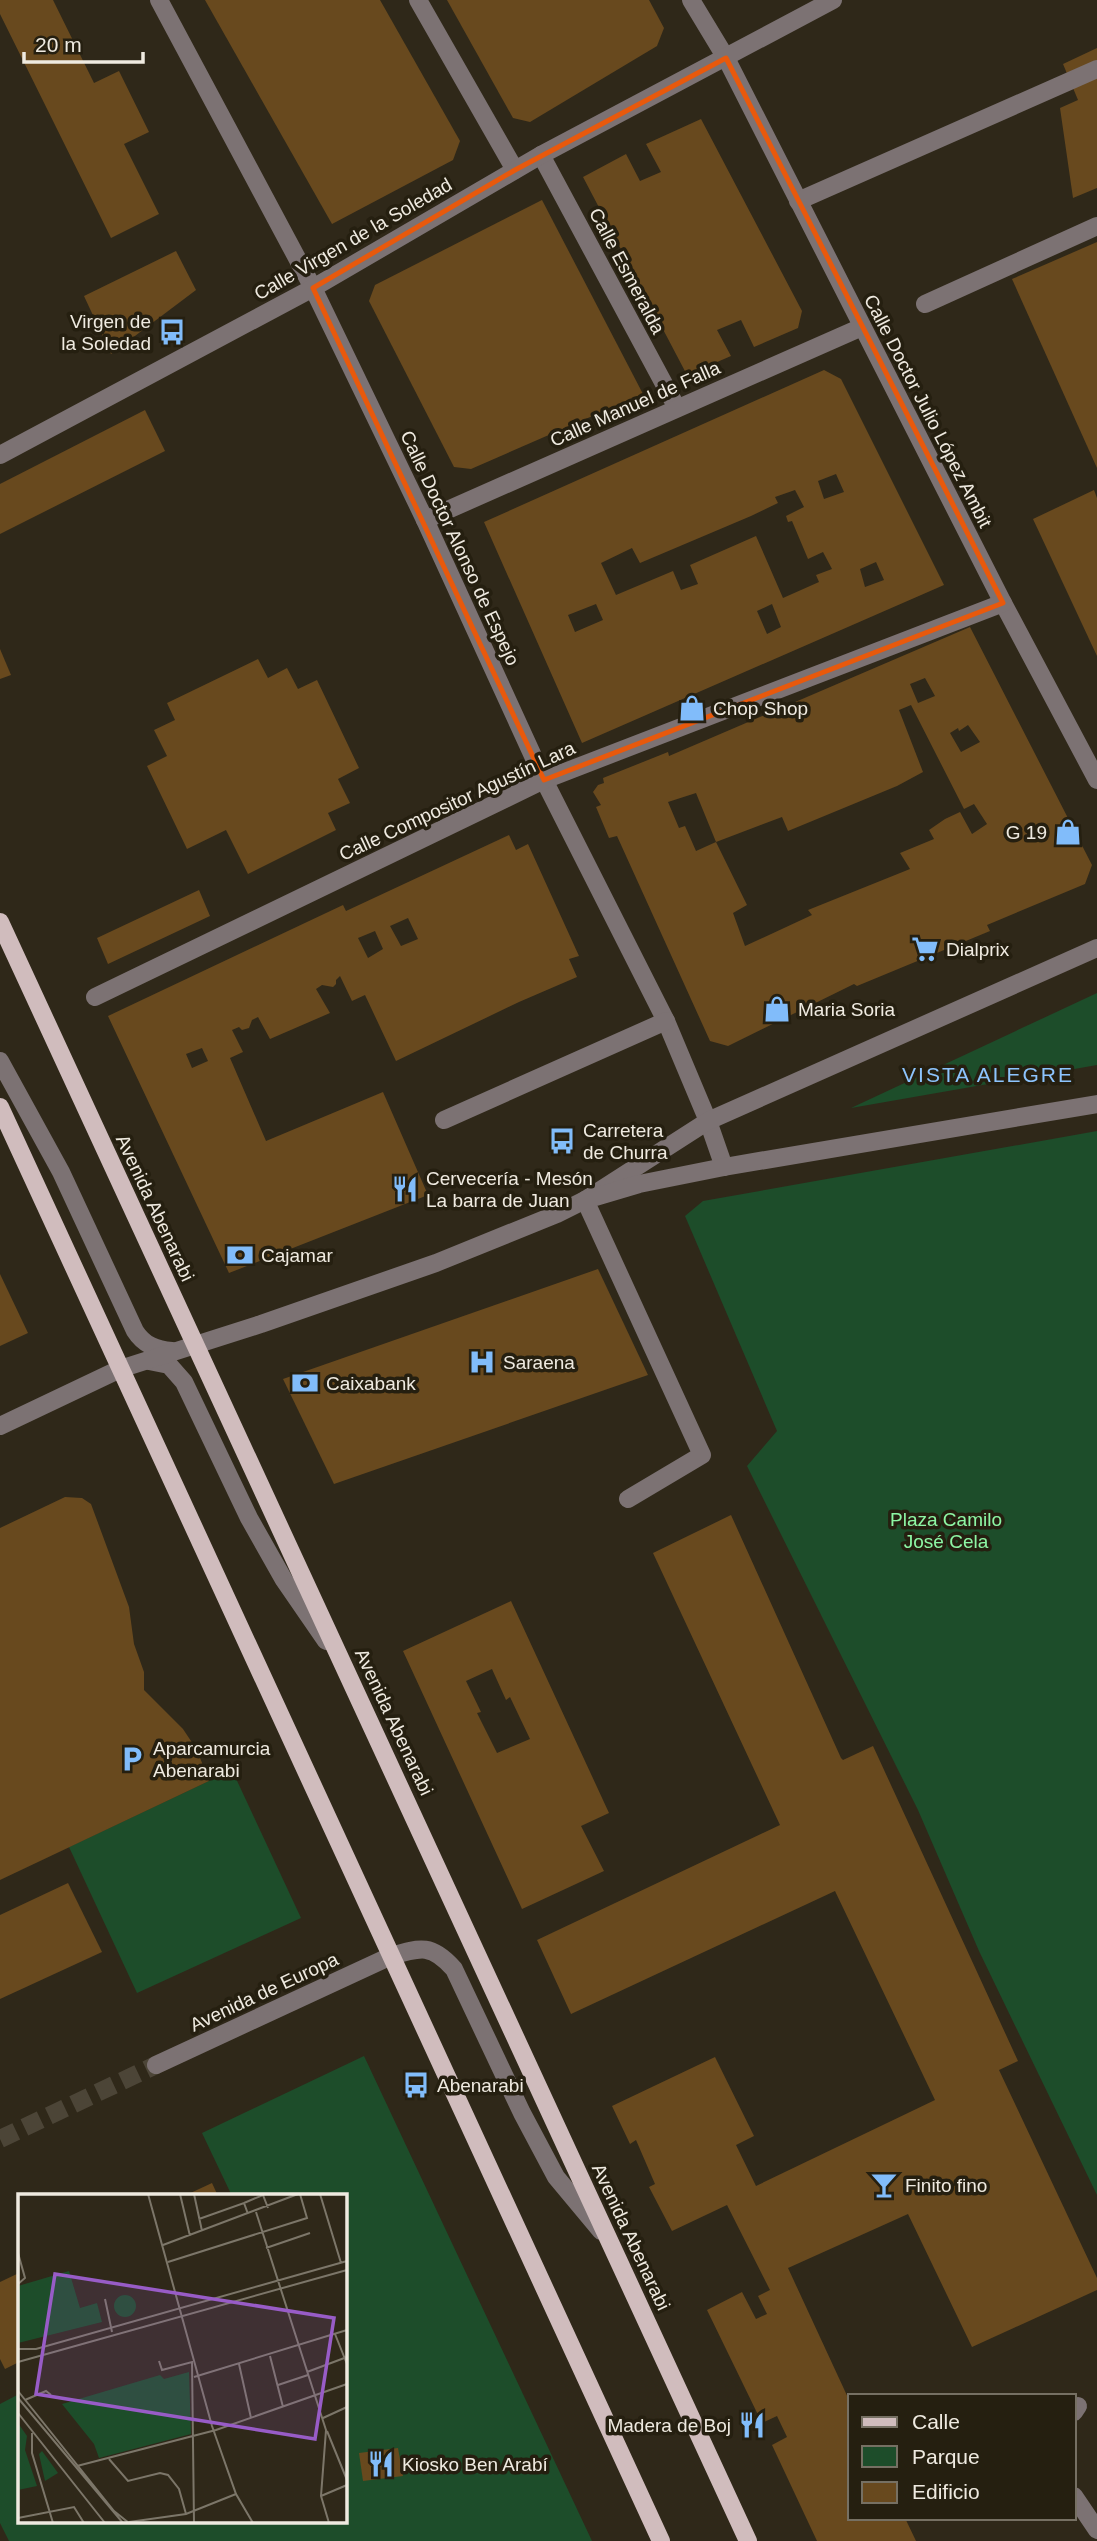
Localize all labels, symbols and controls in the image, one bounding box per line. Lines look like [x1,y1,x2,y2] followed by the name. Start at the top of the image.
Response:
[24,21,144,65] scale bar
[35,33,82,56] text: 20 m
[250,174,456,304] street label: Calle Virgen de la Soledad
[585,205,669,338] street label: Calle Esmeralda
[860,291,996,532] street label: Calle Doctor Julio López Ambit
[61,311,151,354] place label: Virgen de la Soledad
[157,317,187,347] bus stop icon: Virgen de la Soledad
[547,357,724,451] street label: Calle Manuel de Falla
[396,427,524,669] street label: Calle Doctor Alonso de Espejo
[677,693,707,723] shop icon: Chop Shop
[713,698,808,719] place label: Chop Shop
[336,737,579,865] street label: Calle Compositor Agustín Lara
[1053,817,1083,847] shop icon: G 19
[1006,822,1047,843] place label: G 19
[910,934,940,964] supermarket icon: Dialprix
[946,939,1010,960] place label: Dialprix
[762,994,792,1024] shop icon: Maria Soria
[798,999,896,1020] place label: Maria Soria
[902,1063,1074,1086] district label: VISTA ALEGRE
[583,1120,668,1163] place label: Carretera de Churra
[547,1126,577,1156] bus stop icon: Carretera de Churra
[112,1131,198,1285] street label: Avenida Abenarabi
[426,1168,593,1211] place label: Cervecería - Mesón La barra de Juan
[390,1174,420,1204] restaurant icon: Cervecería - Mesón La barra de Juan
[225,1240,255,1270] bank icon: Cajamar
[261,1245,333,1266] place label: Cajamar
[467,1347,497,1377] hospital icon: Saraena
[503,1352,575,1373] place label: Saraena
[290,1368,320,1398] bank icon: Caixabank
[326,1373,416,1394] place label: Caixabank
[890,1509,1002,1552] park label: Plaza Camilo José Cela
[351,1645,437,1799] street label: Avenida Abenarabi
[153,1738,271,1781] place label: Aparcamurcia Abenarabi
[117,1744,147,1774] parking icon: Aparcamurcia Abenarabi
[186,1948,342,2036] street label: Avenida de Europa
[401,2070,431,2100] bus stop icon: Abenarabi
[437,2075,524,2096] place label: Abenarabi
[588,2160,674,2314] street label: Avenida Abenarabi
[869,2170,899,2200] bar icon: Finito fino
[905,2175,987,2196] place label: Finito fino
[18,2194,346,2524] inset map
[848,2394,1076,2520] legend
[737,2410,767,2440] restaurant icon: Madera de Boj
[912,2410,960,2433] text: Calle
[607,2415,731,2436] place label: Madera de Boj
[912,2445,980,2468] text: Parque
[366,2449,396,2479] restaurant icon: Kiosko Ben Arabí
[402,2454,548,2475] place label: Kiosko Ben Arabí
[912,2480,980,2503] text: Edificio

